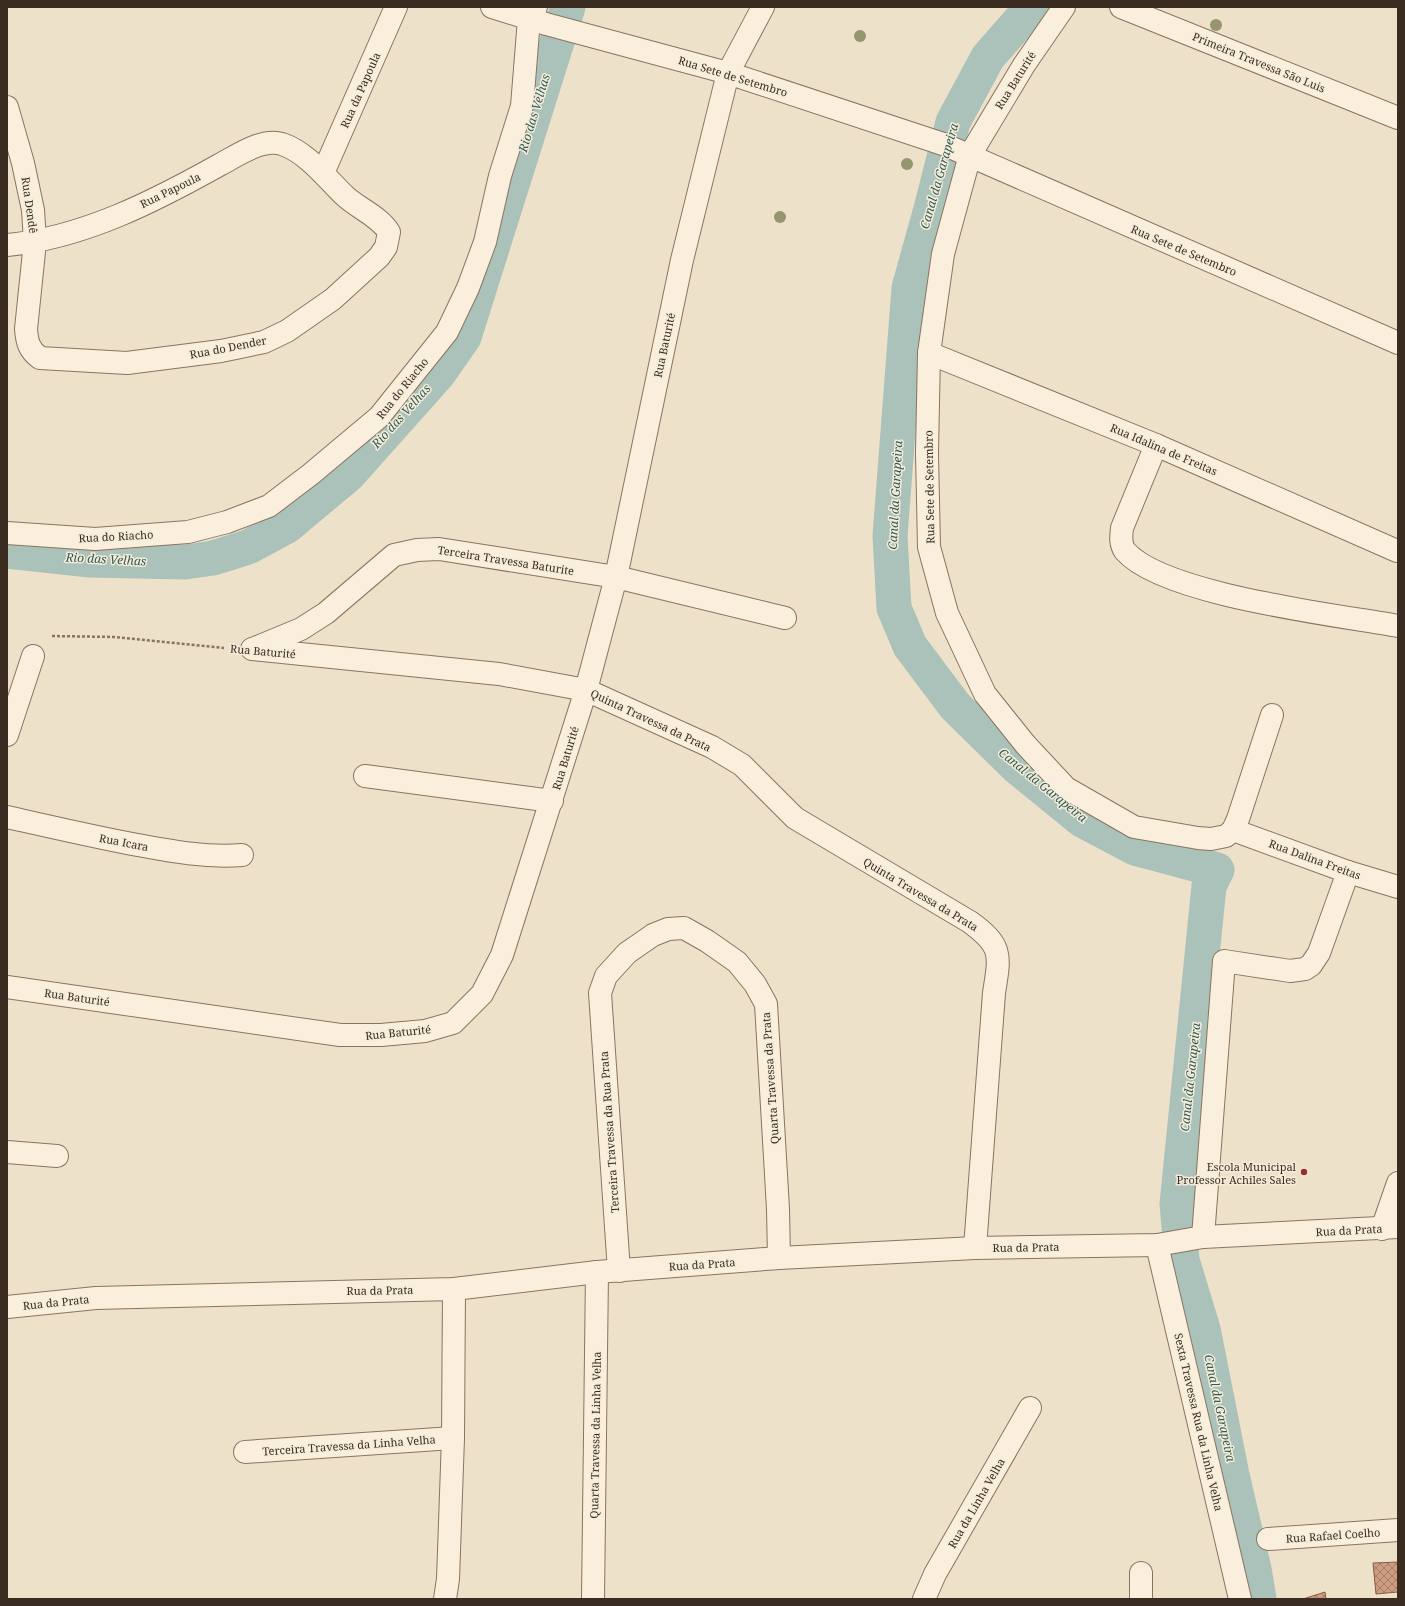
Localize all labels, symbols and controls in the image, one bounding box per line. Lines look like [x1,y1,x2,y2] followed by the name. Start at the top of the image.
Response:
[1190,28,1328,96] street label: Primeira Travessa São Luis
[991,48,1039,112] street label: Rua Baturité
[337,50,383,130] street label: Rua da Papoula
[677,52,789,100] street label: Rua Sete de Setembro
[514,71,554,155] water label: Rio das Velhas
[916,121,962,231] water label: Canal da Garapeira
[137,169,203,211] street label: Rua Papoula
[19,176,41,234] street label: Rua Dendê
[1129,221,1239,279] street label: Rua Sete de Setembro
[650,311,678,379] street label: Rua Baturité
[188,332,269,362] street label: Rua do Dender
[373,354,431,422] street label: Rua do Riacho
[367,380,435,452] water label: Rio das Velhas
[1108,420,1220,478] street label: Rua Idalina de Freitas
[921,430,937,544] street label: Rua Sete de Setembro
[884,440,906,550] water label: Canal da Garapeira
[78,527,154,545] street label: Rua do Riacho
[437,542,575,578] street label: Terceira Travessa Baturite
[64,548,147,570] water label: Rio das Velhas
[229,641,297,661] street label: Rua Baturité
[588,685,714,755] street label: Quinta Travessa da Prata
[548,724,582,792] street label: Rua Baturité
[995,744,1091,826] water label: Canal da Garapeira
[98,830,150,854] street label: Rua Icara
[1267,835,1363,883] street label: Rua Dalina Freitas
[861,854,981,934] street label: Quinta Travessa da Prata
[43,985,111,1009] street label: Rua Baturité
[758,1012,782,1144] street label: Quarta Travessa da Prata
[364,1021,432,1043] street label: Rua Baturité
[1176,1022,1204,1132] water label: Canal da Garapeira
[596,1051,622,1213] street label: Terceira Travessa da Rua Prata
[1177,1159,1297,1187] place label: Escola Municipal Professor Achiles Sales
[1299,1167,1309,1177] marker: Escola Municipal Professor Achiles Sales
[1315,1221,1383,1239] street label: Rua da Prata
[992,1239,1060,1255] street label: Rua da Prata
[668,1254,736,1274] street label: Rua da Prata
[346,1282,414,1298] street label: Rua da Prata
[22,1291,90,1313] street label: Rua da Prata
[1171,1332,1227,1512] street label: Sexta Travessa Rua da Linha Velha
[586,1351,604,1519] street label: Quarta Travessa da Linha Velha
[1200,1353,1240,1463] water label: Canal da Garapeira
[262,1431,436,1459] street label: Terceira Travessa da Linha Velha
[944,1455,1008,1551] street label: Rua da Linha Velha
[1285,1524,1381,1546] street label: Rua Rafael Coelho

